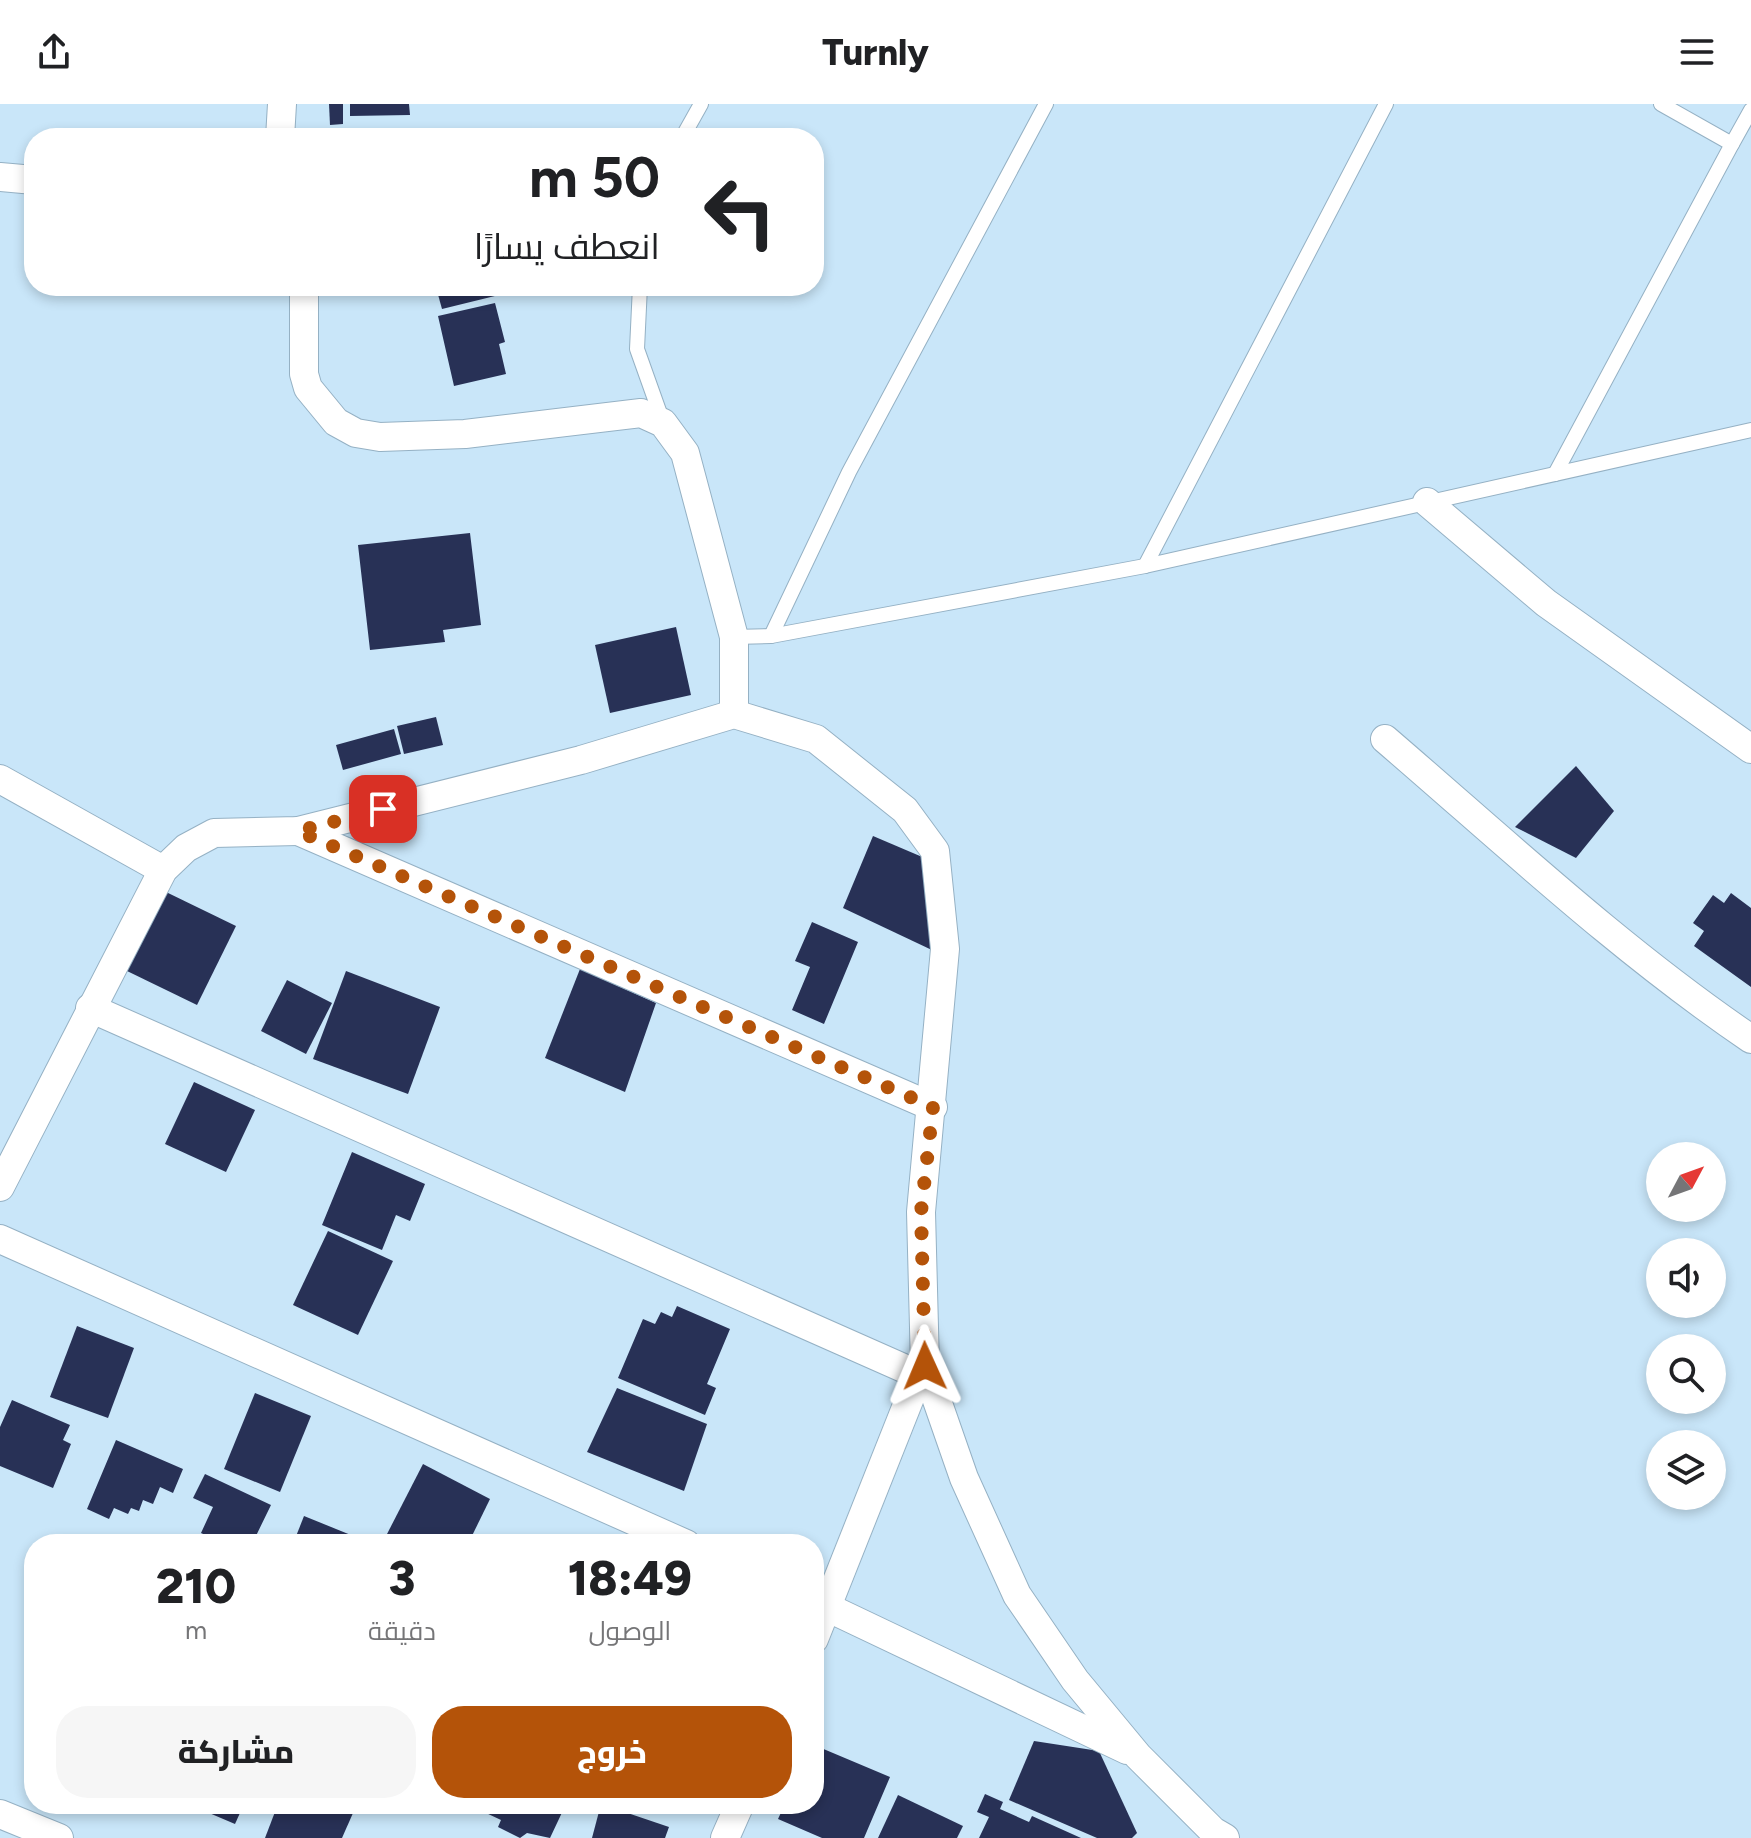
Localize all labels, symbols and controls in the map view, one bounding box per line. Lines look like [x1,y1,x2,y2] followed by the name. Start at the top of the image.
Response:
[32,30,76,74] icon: share
[1675,30,1719,74] icon: menu
[822,31,929,74] text: Turnly
[529,144,660,211] text: 50 m
[688,160,792,264] icon: left
[474,225,660,268] text: انعطف يسارًا
[349,775,417,843] pin
[361,787,405,831] icon: arrive
[1646,1142,1726,1222] north arrow
[1646,1142,1726,1510] map controls
[1646,1238,1726,1318] button: sound
[883,1324,967,1408] position arrow
[1646,1334,1726,1414] button: search
[1646,1430,1726,1510] button: layers
[388,1549,415,1607] text: 3
[568,1549,692,1607] text: 18:49
[156,1557,236,1615] text: 210
[185,1614,207,1646] text: m
[368,1615,436,1647] text: دقيقة
[588,1615,671,1647] text: الوصول
[56,1706,416,1798] button: مشاركة
[432,1706,792,1798] button: خروج

